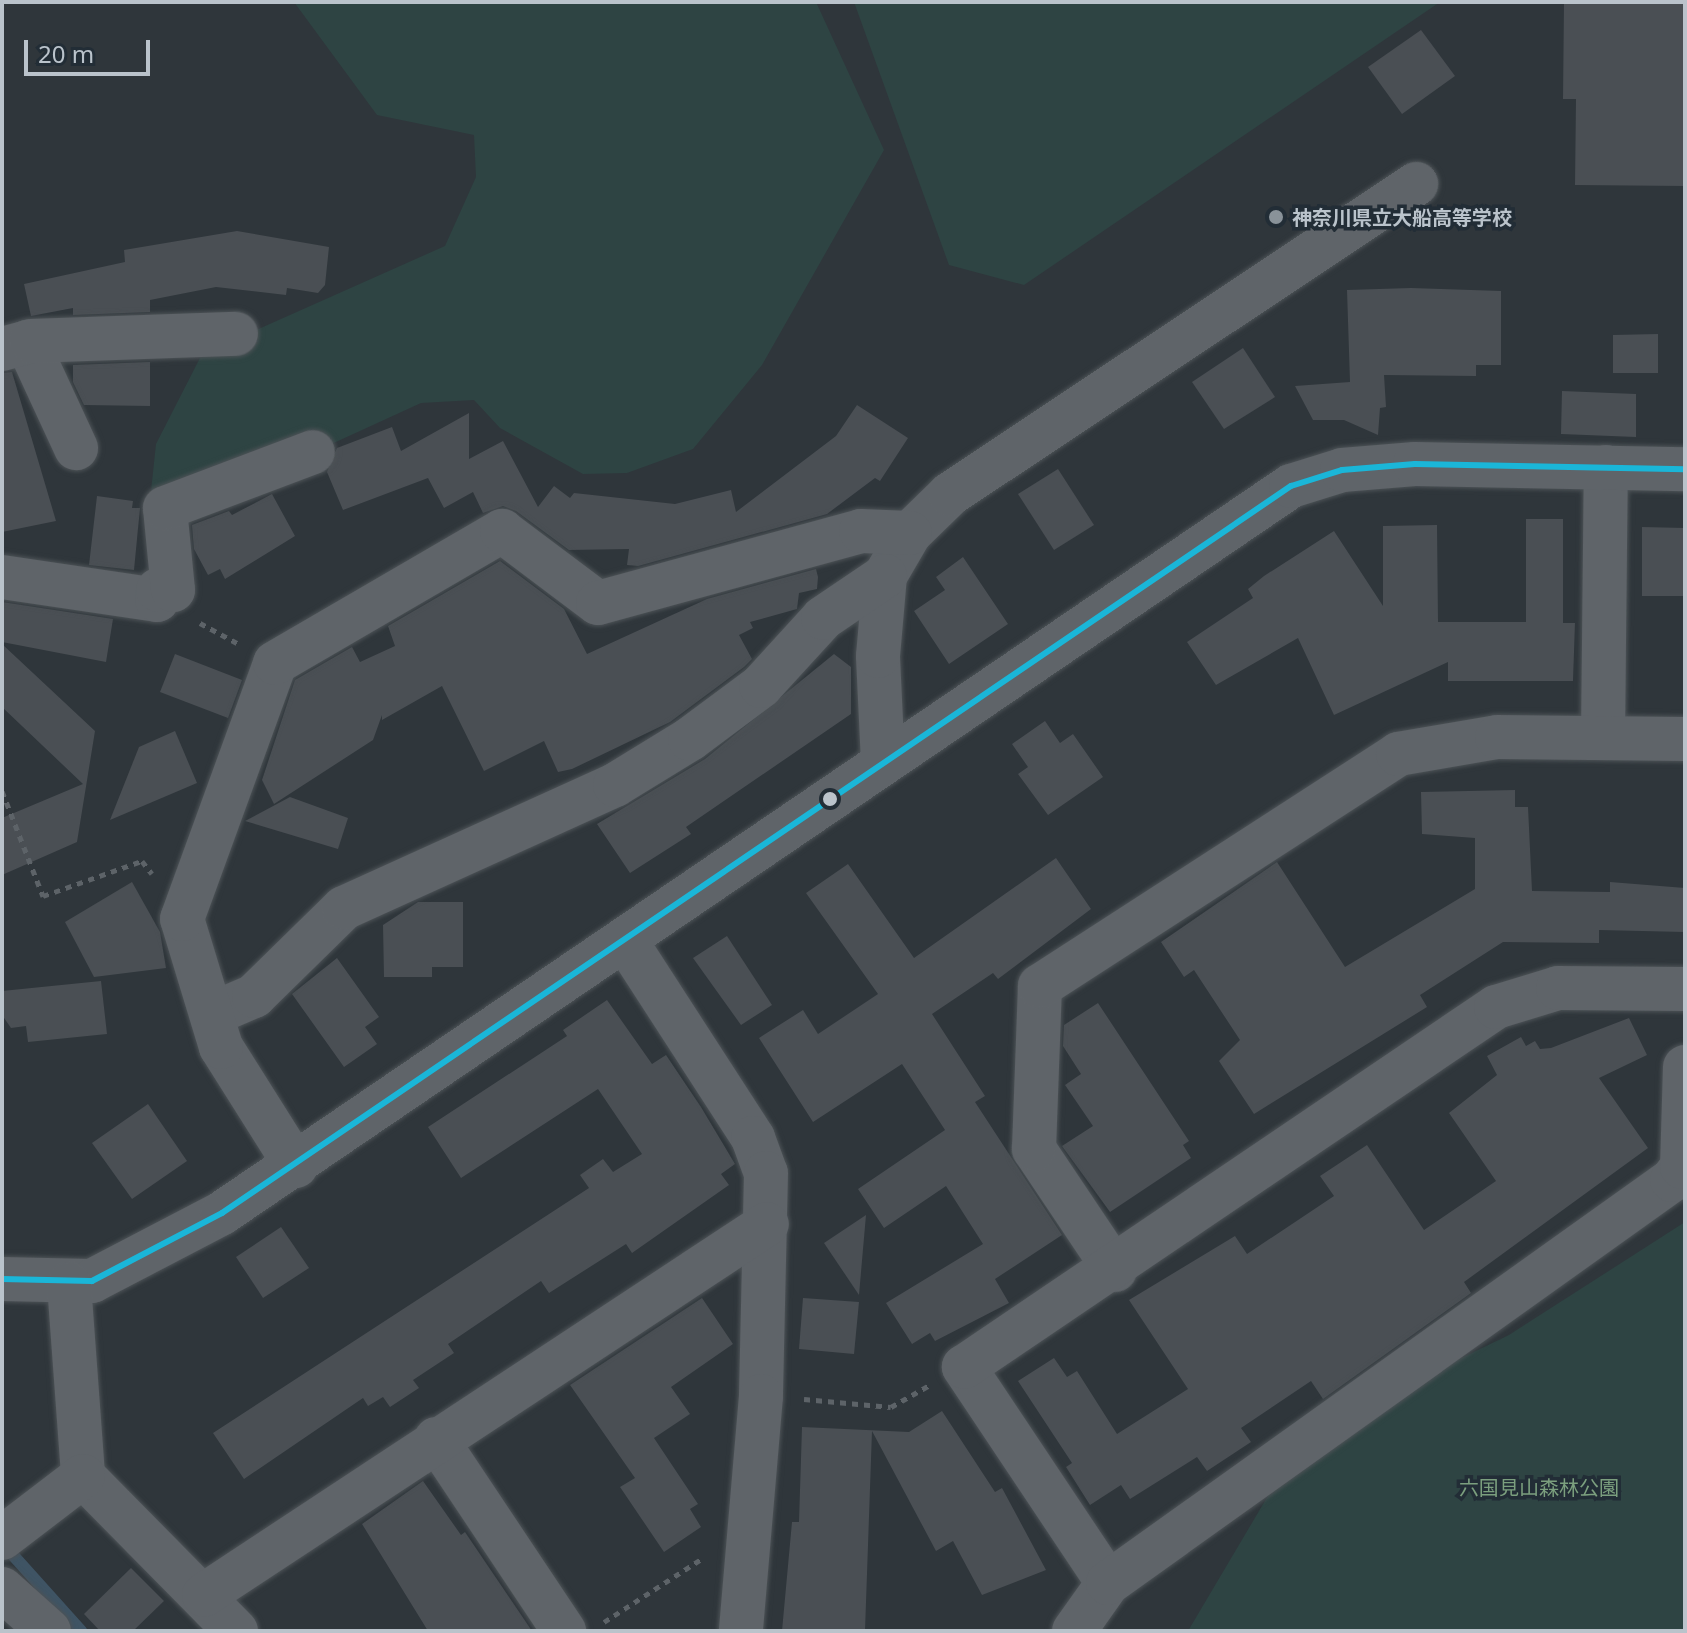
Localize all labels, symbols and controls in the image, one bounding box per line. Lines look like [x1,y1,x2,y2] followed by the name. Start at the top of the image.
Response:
[28,24,154,74] scale bar
[38,37,94,70] text: 20 m
[1292,205,1512,229] place label: 神奈川県立大船高等学校
[1267,208,1285,226] marker: 神奈川県立大船高等学校
[822,791,838,807] unlabelled marker
[1459,1475,1619,1499] park label: 六国見山森林公園

